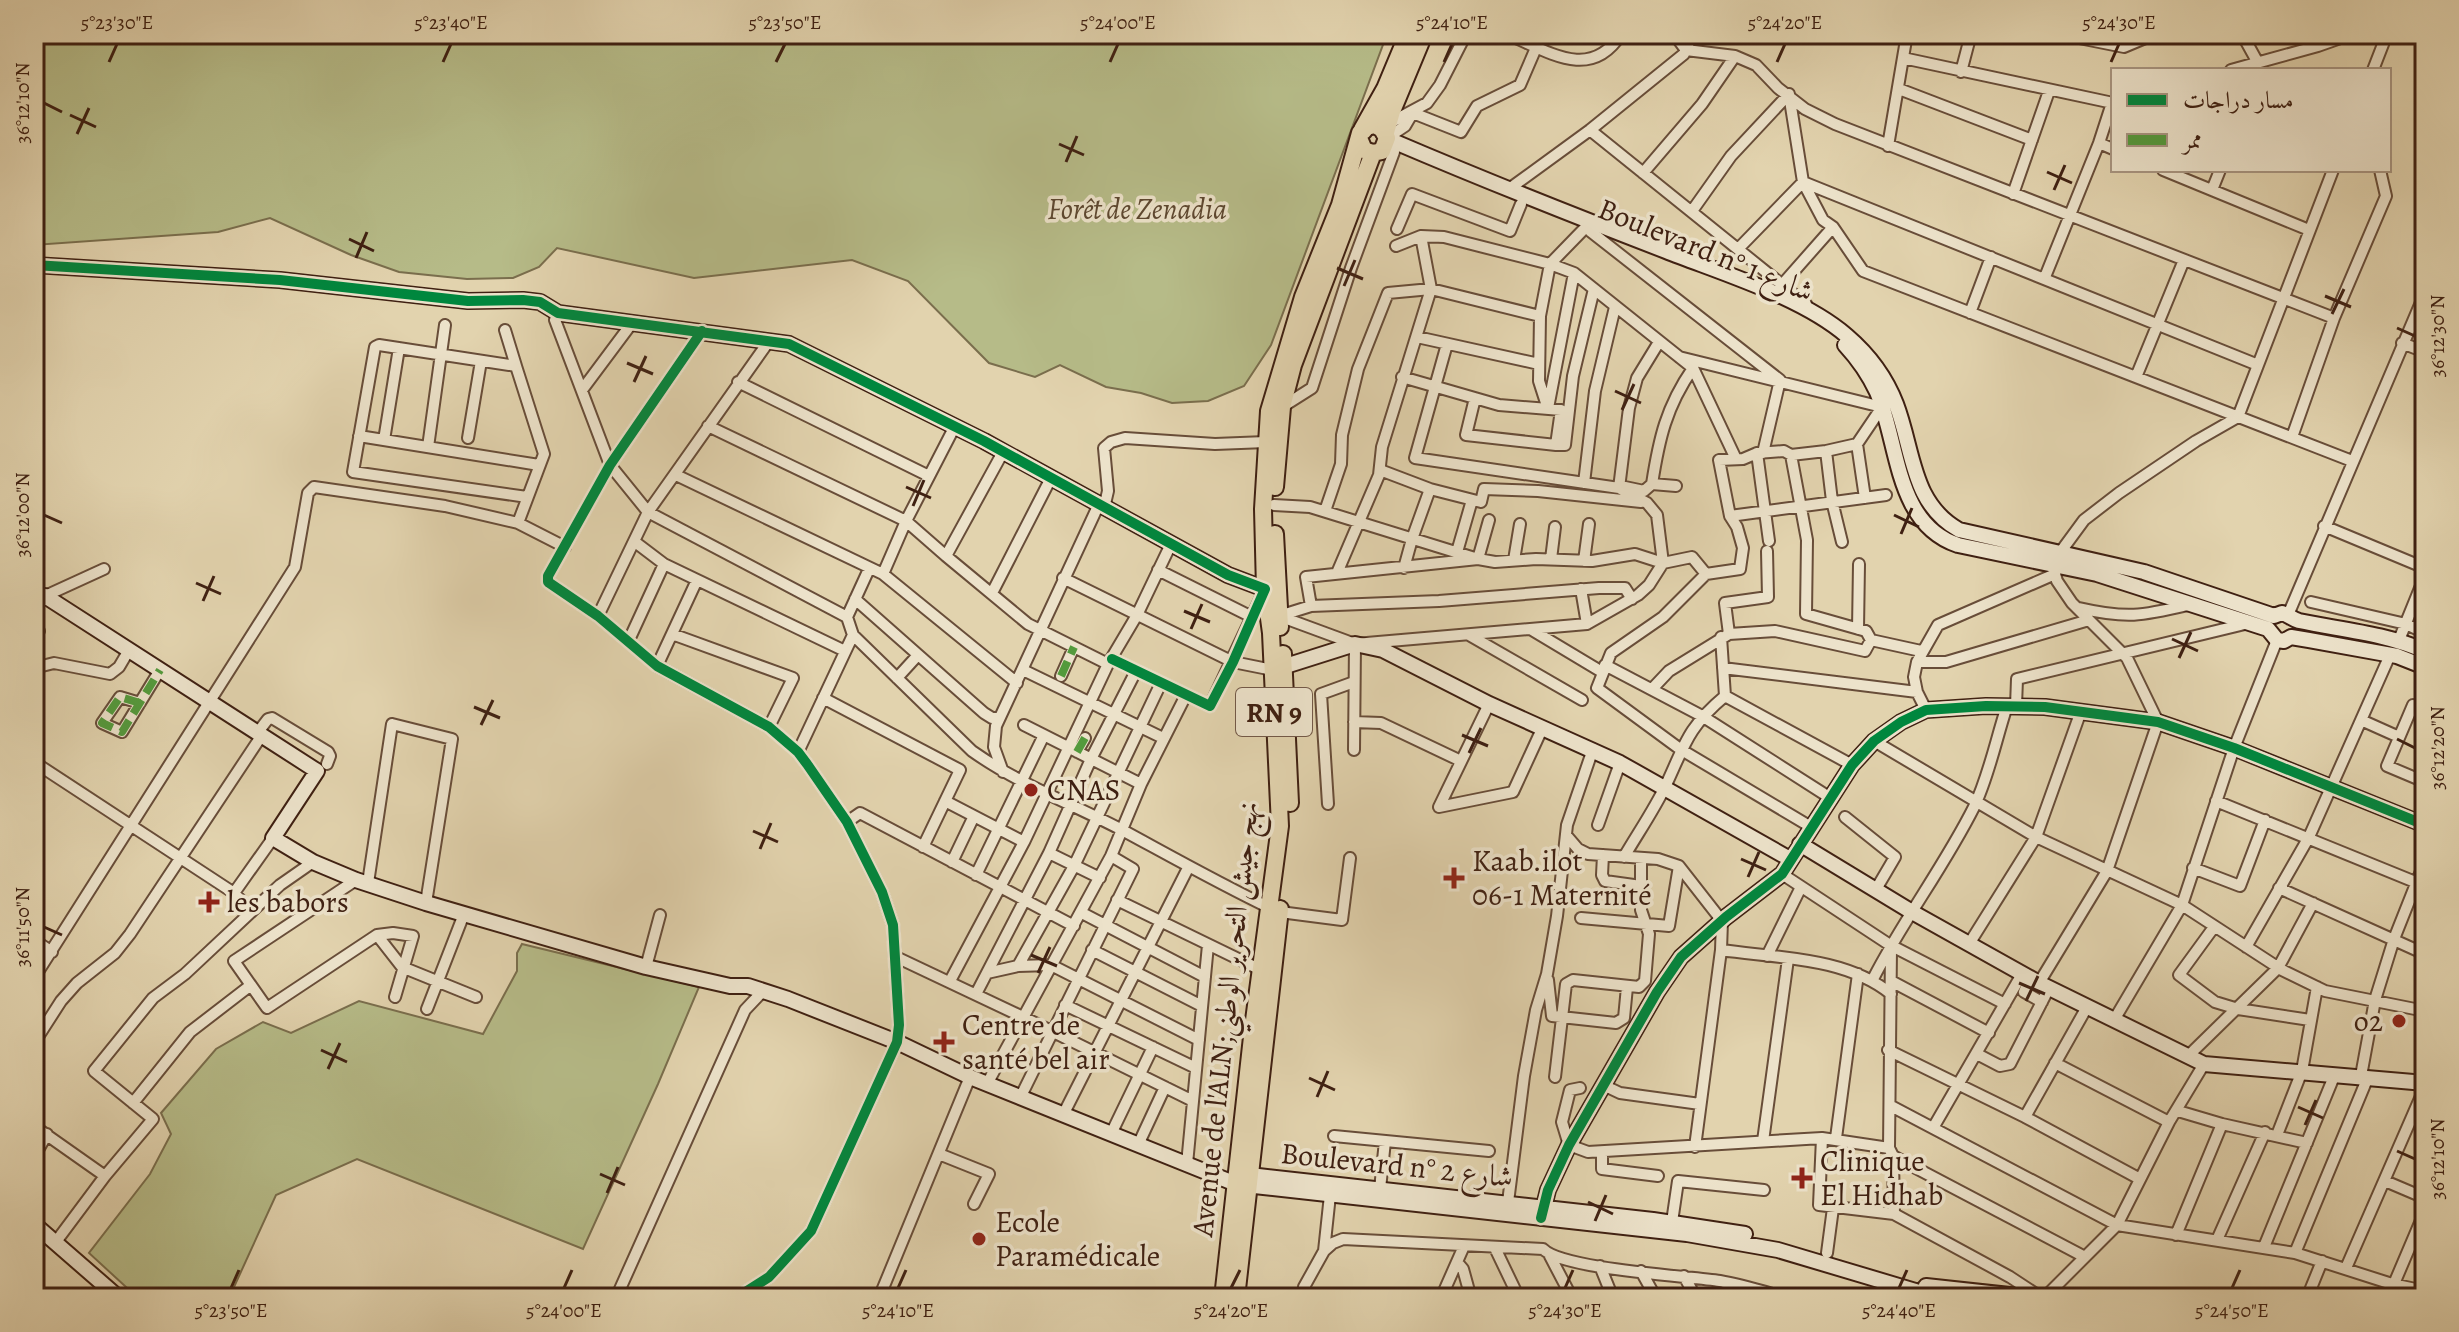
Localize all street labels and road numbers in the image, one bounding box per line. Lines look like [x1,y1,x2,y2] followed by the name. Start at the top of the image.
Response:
[1590,188,1820,316] street label: Boulevard n° شارع 1
[1236,688,1312,736] road number: RN 9
[1182,799,1276,1240] street label: Avenue de l'ALN;نهج جيش التحرير الوطني
[1278,1133,1515,1202] street label: Boulevard n° شارع 2

